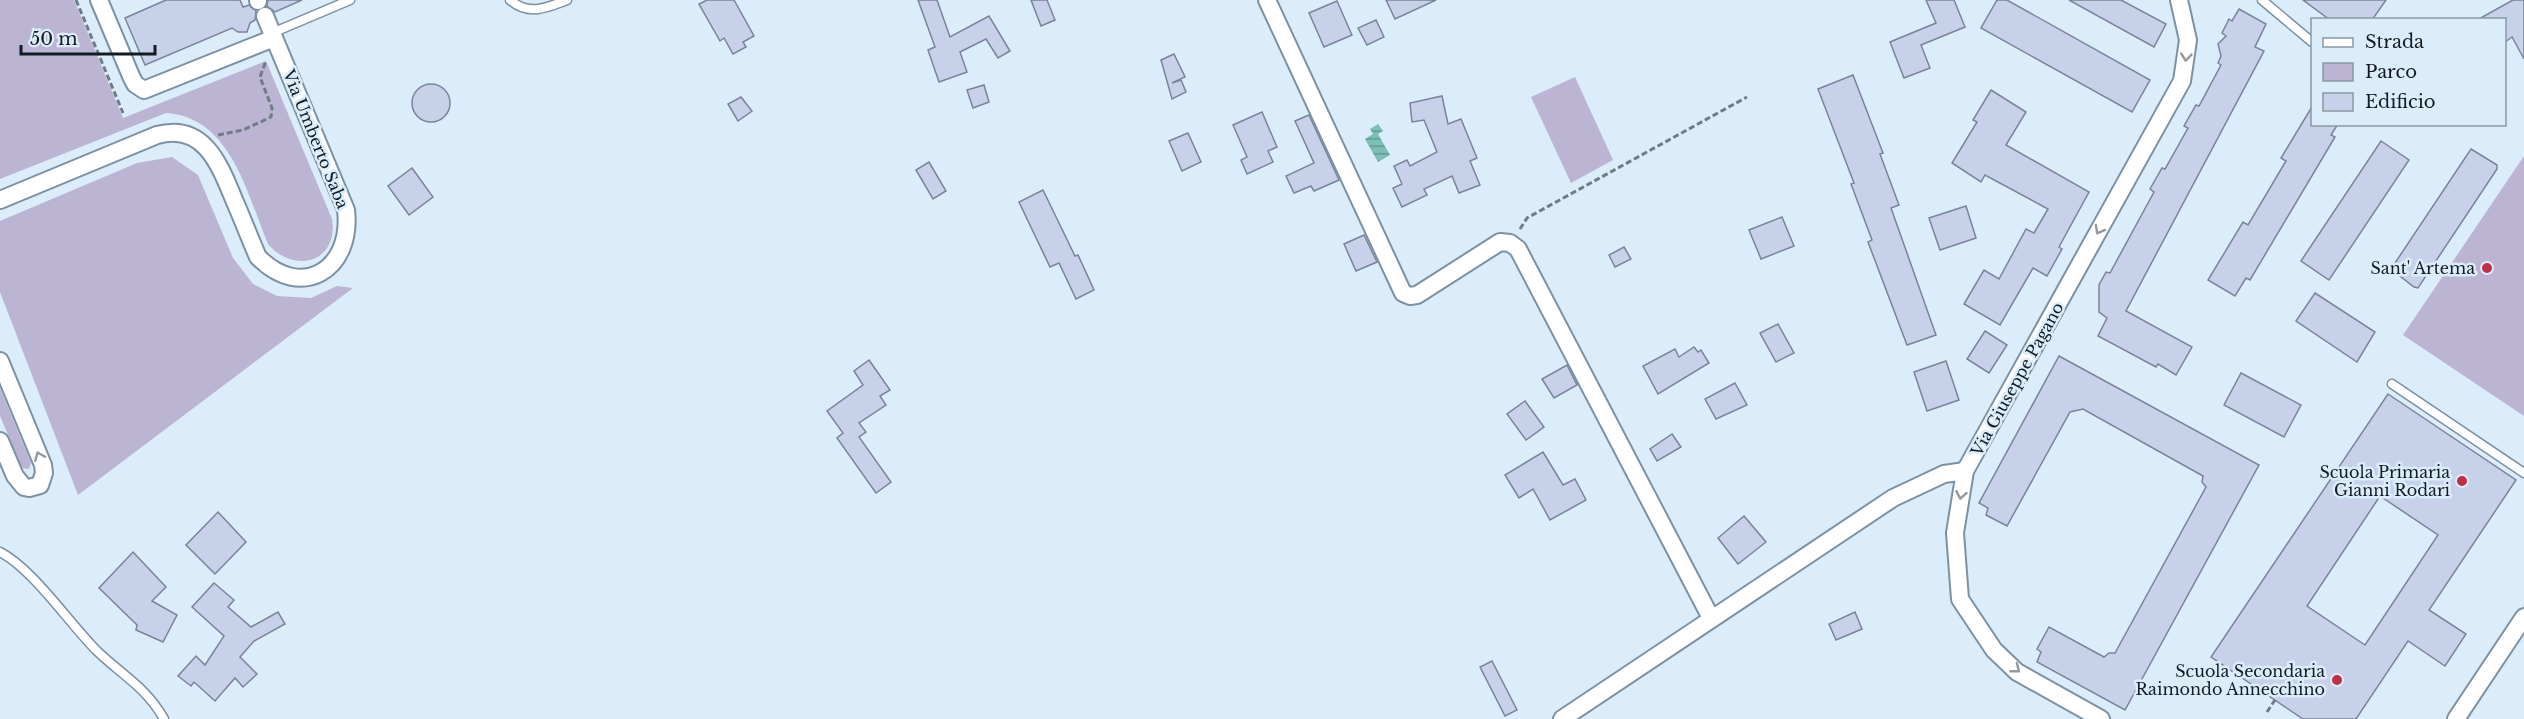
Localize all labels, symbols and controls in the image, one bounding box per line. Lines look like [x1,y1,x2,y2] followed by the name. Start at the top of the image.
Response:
[21,18,154,56] scale bar
[2311,18,2506,126] legend
[30,28,78,50] text: 50 m
[2365,31,2424,53] text: Strada
[2180,53,2193,62] one-way arrow
[2365,61,2417,83] text: Parco
[279,66,353,212] street label: Via Umberto Saba
[2365,91,2436,113] text: Edificio
[2095,224,2106,235] one-way arrow
[2370,258,2475,278] place label: Sant' Artema
[2480,261,2494,275] marker: Sant' Artema
[1966,299,2068,460] street label: Via Giuseppe Pagano
[34,452,46,463] one-way arrow
[2319,462,2451,500] place label: Scuola Primaria Gianni Rodari
[2455,474,2469,488] marker: Scuola Primaria Gianni Rodari
[1955,490,1968,500] one-way arrow
[2136,661,2325,699] place label: Scuola Secondaria Raimondo Annecchino
[2009,662,2020,673] one-way arrow
[2330,673,2344,687] marker: Scuola Secondaria Raimondo Annecchino

